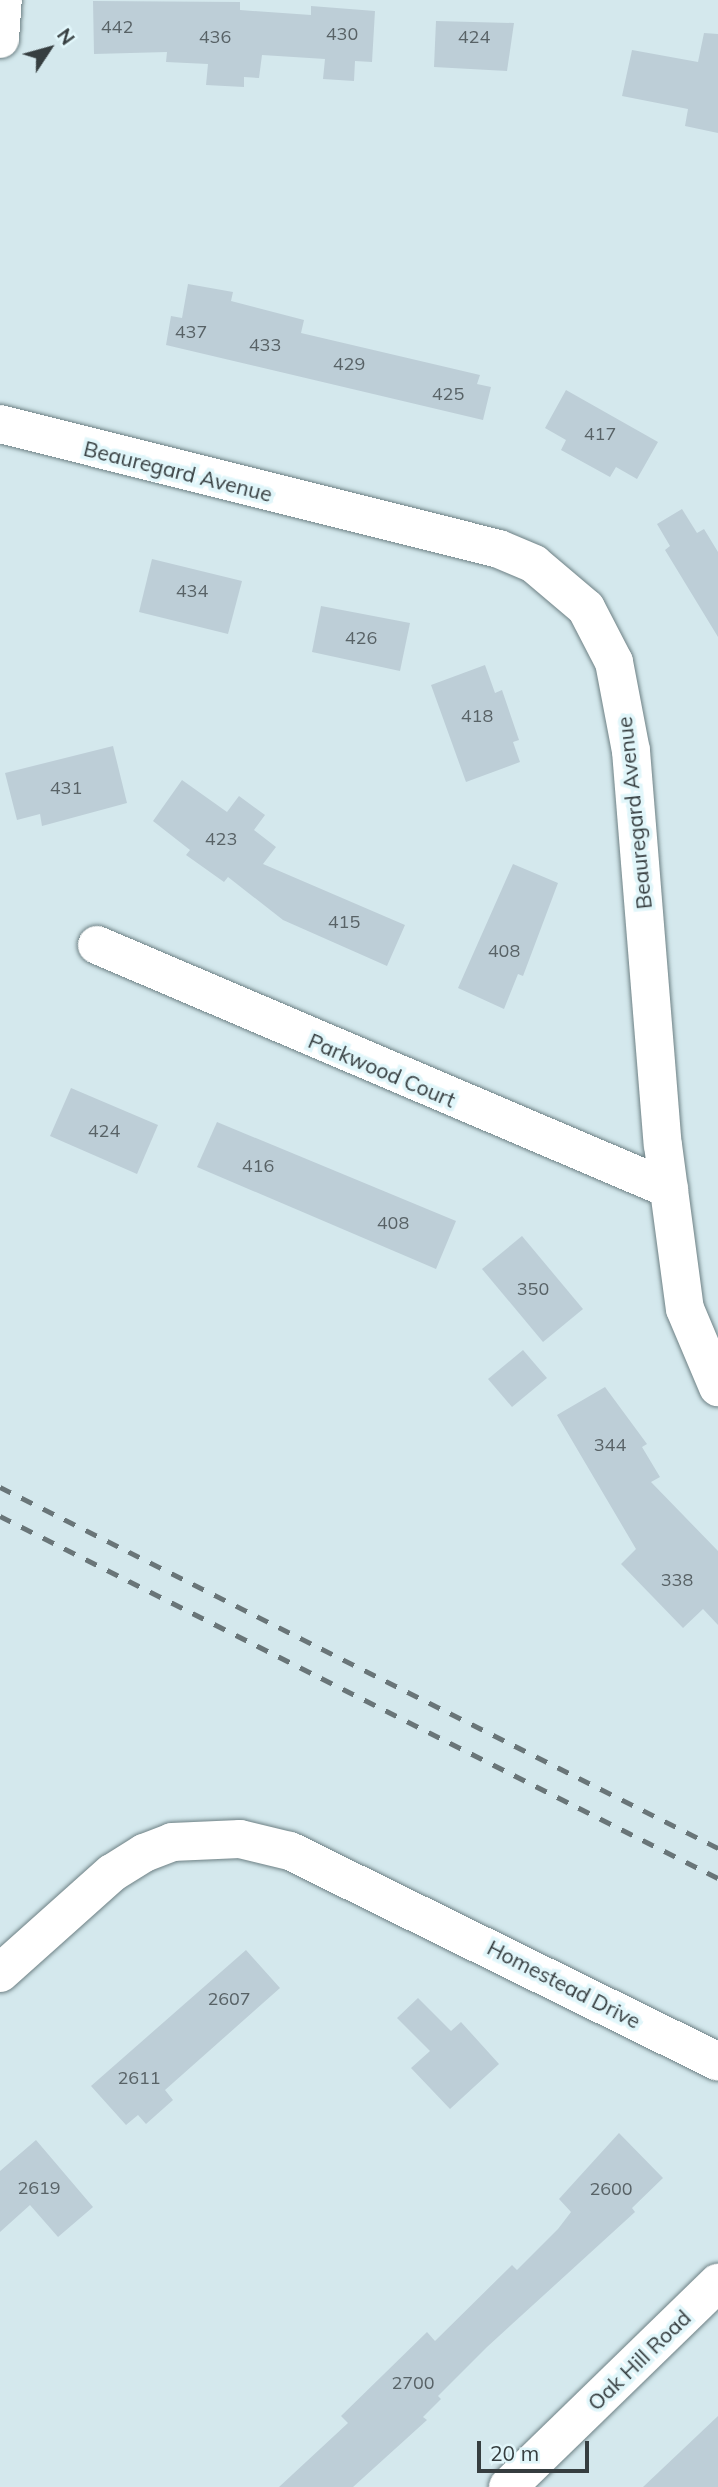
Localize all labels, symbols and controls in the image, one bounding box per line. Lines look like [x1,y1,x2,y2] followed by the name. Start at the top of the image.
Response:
[14,14,84,84] north arrow
[101,16,133,38] house number: 442
[326,23,358,45] house number: 430
[52,24,80,50] text: N
[199,26,231,48] house number: 436
[458,26,490,48] house number: 424
[175,321,207,343] house number: 437
[249,334,281,356] house number: 433
[333,353,365,375] house number: 429
[432,383,464,405] house number: 425
[584,423,616,445] house number: 417
[81,435,275,507] street label: Beauregard Avenue
[176,580,208,602] house number: 434
[345,627,377,649] house number: 426
[461,705,493,727] house number: 418
[611,716,657,910] street label: Beauregard Avenue
[50,777,82,799] house number: 431
[205,828,237,850] house number: 423
[328,911,360,933] house number: 415
[488,940,520,962] house number: 408
[305,1028,459,1112] street label: Parkwood Court
[88,1120,120,1142] house number: 424
[242,1155,274,1177] house number: 416
[377,1212,409,1234] house number: 408
[517,1278,549,1300] house number: 350
[594,1434,626,1456] house number: 344
[661,1569,693,1591] house number: 338
[483,1935,645,2033] street label: Homestead Drive
[207,1988,251,2010] house number: 2607
[117,2067,161,2089] house number: 2611
[17,2177,61,2199] house number: 2619
[589,2178,633,2200] house number: 2600
[582,2305,696,2415] street label: Oak Hill Road
[391,2372,435,2394] house number: 2700
[480,2428,592,2472] scale bar
[490,2440,539,2466] text: 20 m

